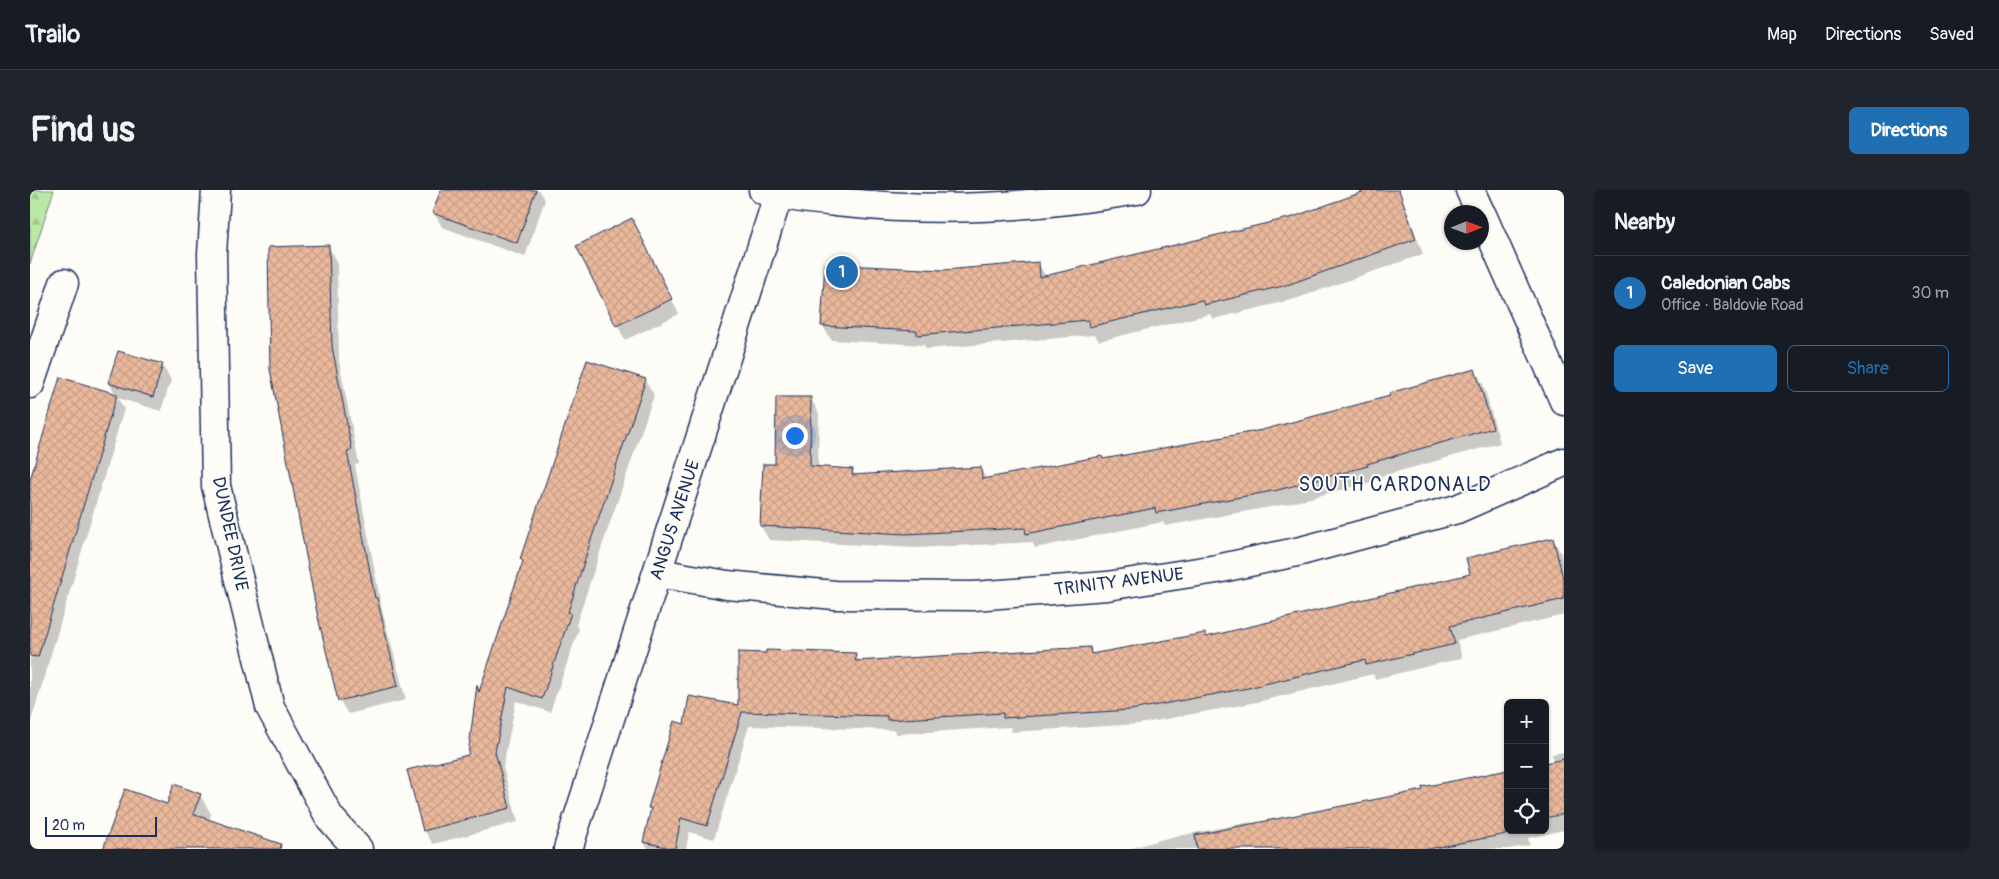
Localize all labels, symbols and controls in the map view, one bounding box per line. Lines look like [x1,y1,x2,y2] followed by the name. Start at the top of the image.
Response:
[25,20,80,49] text: Trailo
[1767,23,1797,46] text: Map
[1825,23,1901,46] text: Directions
[1929,23,1974,46] text: Saved
[1849,107,1969,154] button: Directions
[30,108,135,152] text: Find us
[1444,205,1489,250] north arrow
[1614,209,1675,236] text: Nearby
[826,253,858,291] pin: 1
[1661,271,1790,295] text: Caledonian Cabs
[1627,283,1633,303] text: 1
[1911,283,1949,303] text: 30 m
[1661,295,1804,315] text: Office · Baldovie Road
[1614,345,1777,392] button: Save
[1787,345,1949,392] button: Share
[782,423,808,449] your location
[645,457,705,583] street label: ANGUS AVENUE
[1298,472,1492,497] district label: SOUTH CARDONALD
[207,475,253,593] street label: DUNDEE DRIVE
[1053,563,1185,601] street label: TRINITY AVENUE
[1504,699,1549,834] map controls
[1504,699,1549,744] button: +
[1504,744,1549,789] button: −
[1504,789,1549,834] button: locate
[45,814,158,837] scale bar
[52,817,85,834] text: 20 m

